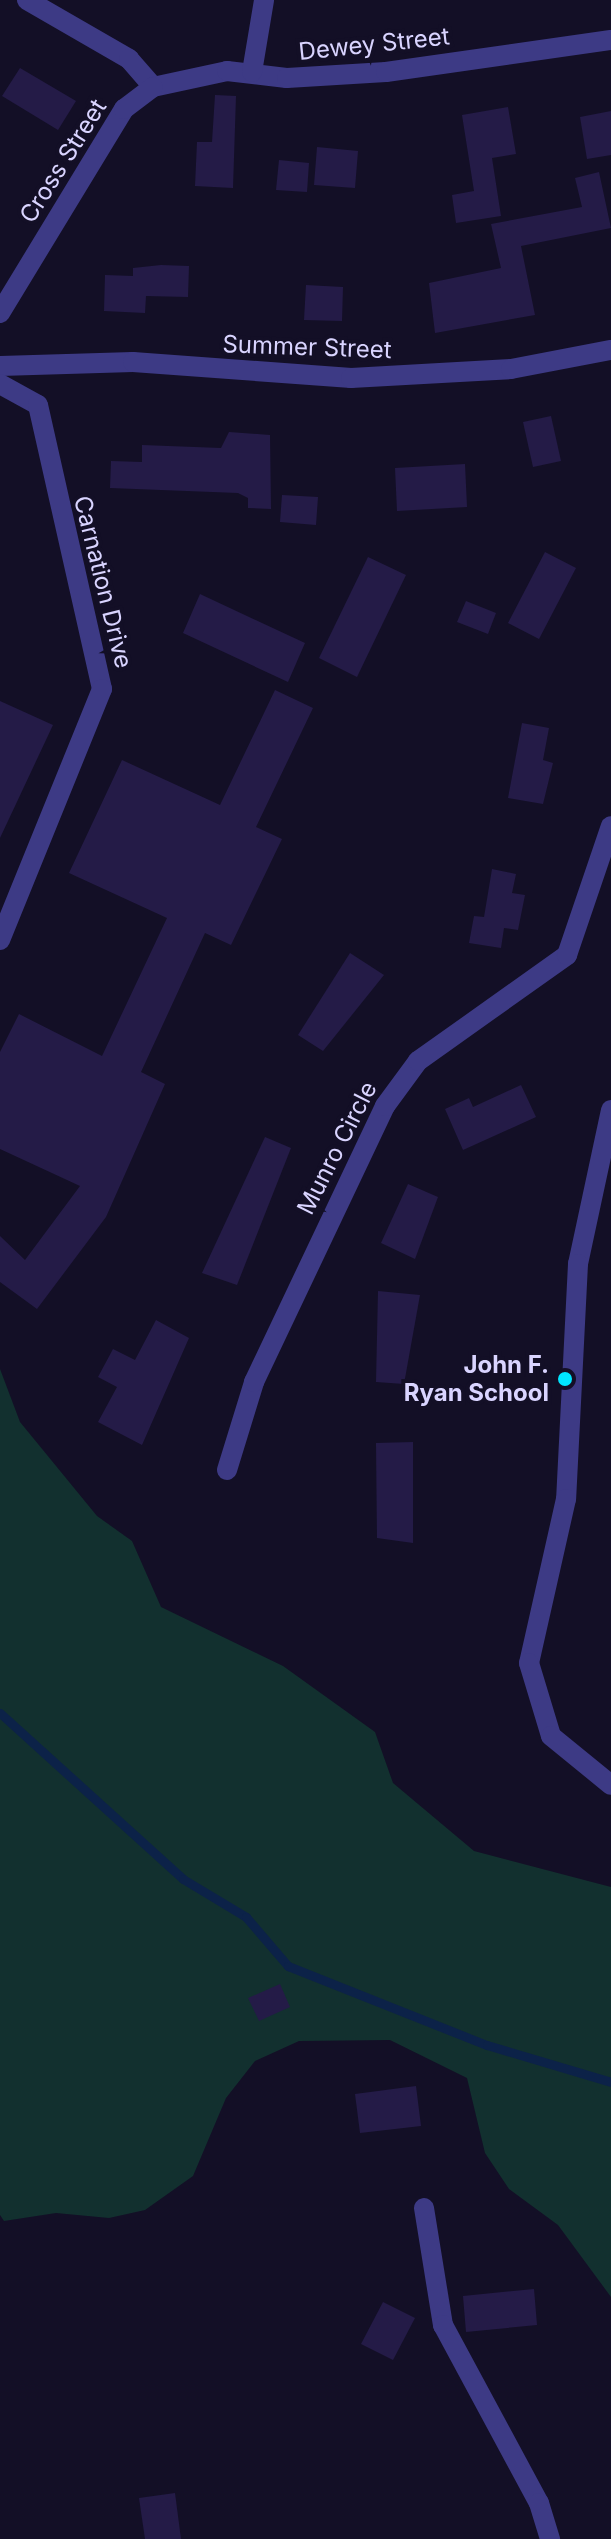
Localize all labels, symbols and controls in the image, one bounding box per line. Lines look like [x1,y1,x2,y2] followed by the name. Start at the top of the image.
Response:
[297,22,451,66] street label: Dewey Street
[14,94,112,228] street label: Cross Street
[222,330,392,364] street label: Summer Street
[68,493,138,671] street label: Carnation Drive
[291,1077,383,1219] street label: Munro Circle
[404,1351,549,1407] place label: John F. Ryan School
[556,1370,574,1388] marker: John F. Ryan School

